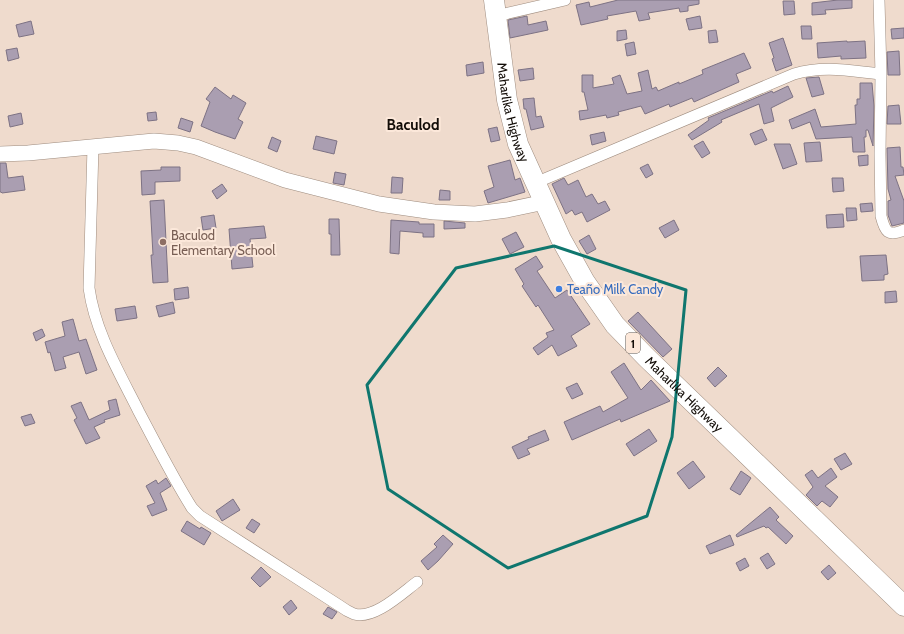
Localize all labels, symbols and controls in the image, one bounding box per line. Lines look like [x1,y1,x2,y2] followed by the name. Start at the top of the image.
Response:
[494,61,533,165] street label: Maharlika Highway
[387,116,439,134] district label: Baculod
[171,227,275,258] place label: Baculod Elementary School
[158,237,168,247] marker: Baculod Elementary School
[567,281,664,297] place label: Teaño Milk Candy
[554,284,564,294] marker: Teaño Milk Candy
[626,333,640,353] road number: 1
[642,353,727,436] street label: Maharlika Highway

